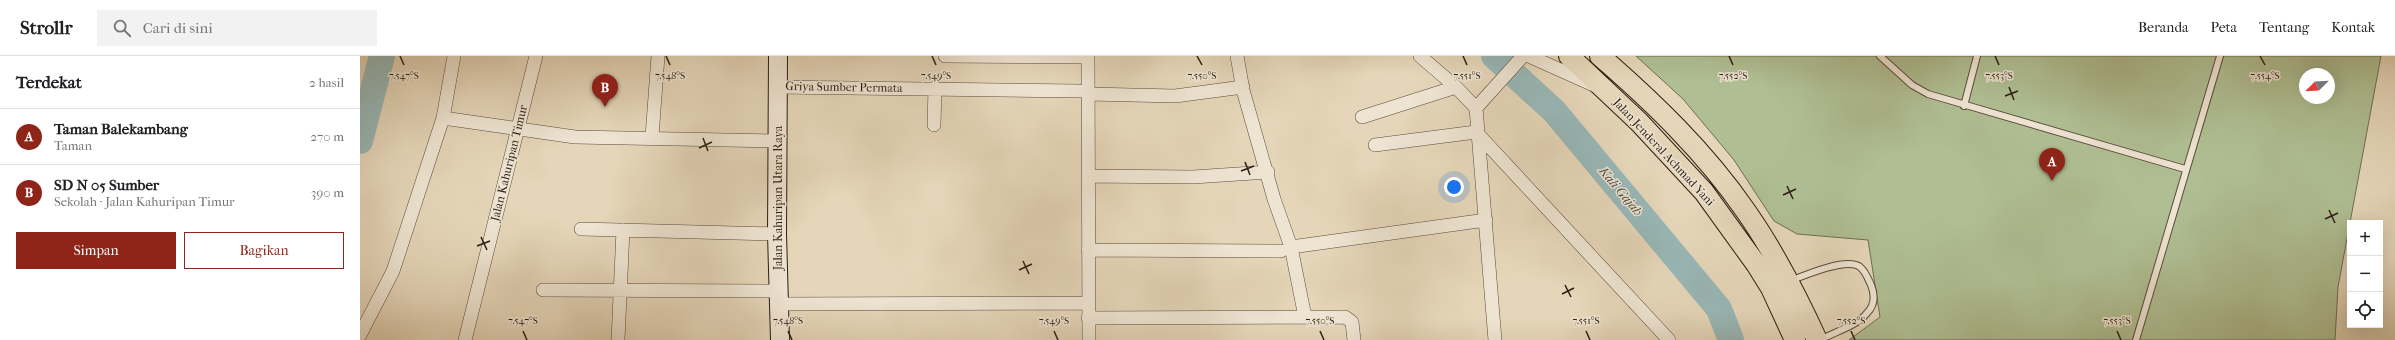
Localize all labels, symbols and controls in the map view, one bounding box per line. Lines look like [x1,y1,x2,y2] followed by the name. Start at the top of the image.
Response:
[97,10,377,46] search box
[20,17,73,39] text: Strollr
[111,17,133,39] icon: search
[143,19,213,37] text: Cari di sini
[2138,19,2189,36] text: Beranda
[2211,19,2237,36] text: Peta
[2259,19,2309,36] text: Tentang
[2331,19,2375,36] text: Kontak
[2299,68,2335,104] north arrow
[389,70,419,82] text: 7.547°S
[655,70,685,82] text: 7.548°S
[921,70,951,82] text: 7.549°S
[1187,70,1217,82] text: 7.550°S
[1453,70,1481,82] text: 7.551°S
[1719,70,1747,82] text: 7.552°S
[1985,70,2013,82] text: 7.553°S
[2250,70,2280,82] text: 7.554°S
[16,72,82,92] text: Terdekat
[592,74,618,107] pin: B
[309,75,344,90] text: 2 hasil
[785,79,903,95] street label: Griya Sumber Permata
[1610,95,1718,209] street label: Jalan Jenderal Achmad Yani
[488,103,530,224] street label: Jalan Kahuripan Timur
[54,120,188,138] text: Taman Balekambang
[771,125,785,271] street label: Jalan Kahuripan Utara Raya
[25,129,33,144] text: A
[310,129,344,144] text: 270 m
[54,138,92,153] text: Taman
[2039,148,2065,181] pin: A
[1596,163,1646,219] water label: Kali Gajah
[54,176,159,194] text: SD N 05 Sumber
[1444,177,1464,197] your location
[25,185,33,200] text: B
[311,185,344,200] text: 390 m
[54,194,235,209] text: Sekolah · Jalan Kahuripan Timur
[2347,220,2383,328] map controls
[2347,220,2383,256] button: +
[16,232,176,269] button: Simpan
[184,232,344,269] button: Bagikan
[2347,256,2383,292] button: −
[2347,292,2383,328] button: locate
[508,315,538,327] text: 7.547°S
[773,315,803,327] text: 7.548°S
[1039,315,1069,327] text: 7.549°S
[1305,315,1335,327] text: 7.550°S
[1572,315,1600,327] text: 7.551°S
[1837,315,1865,327] text: 7.552°S
[2103,315,2131,327] text: 7.553°S

